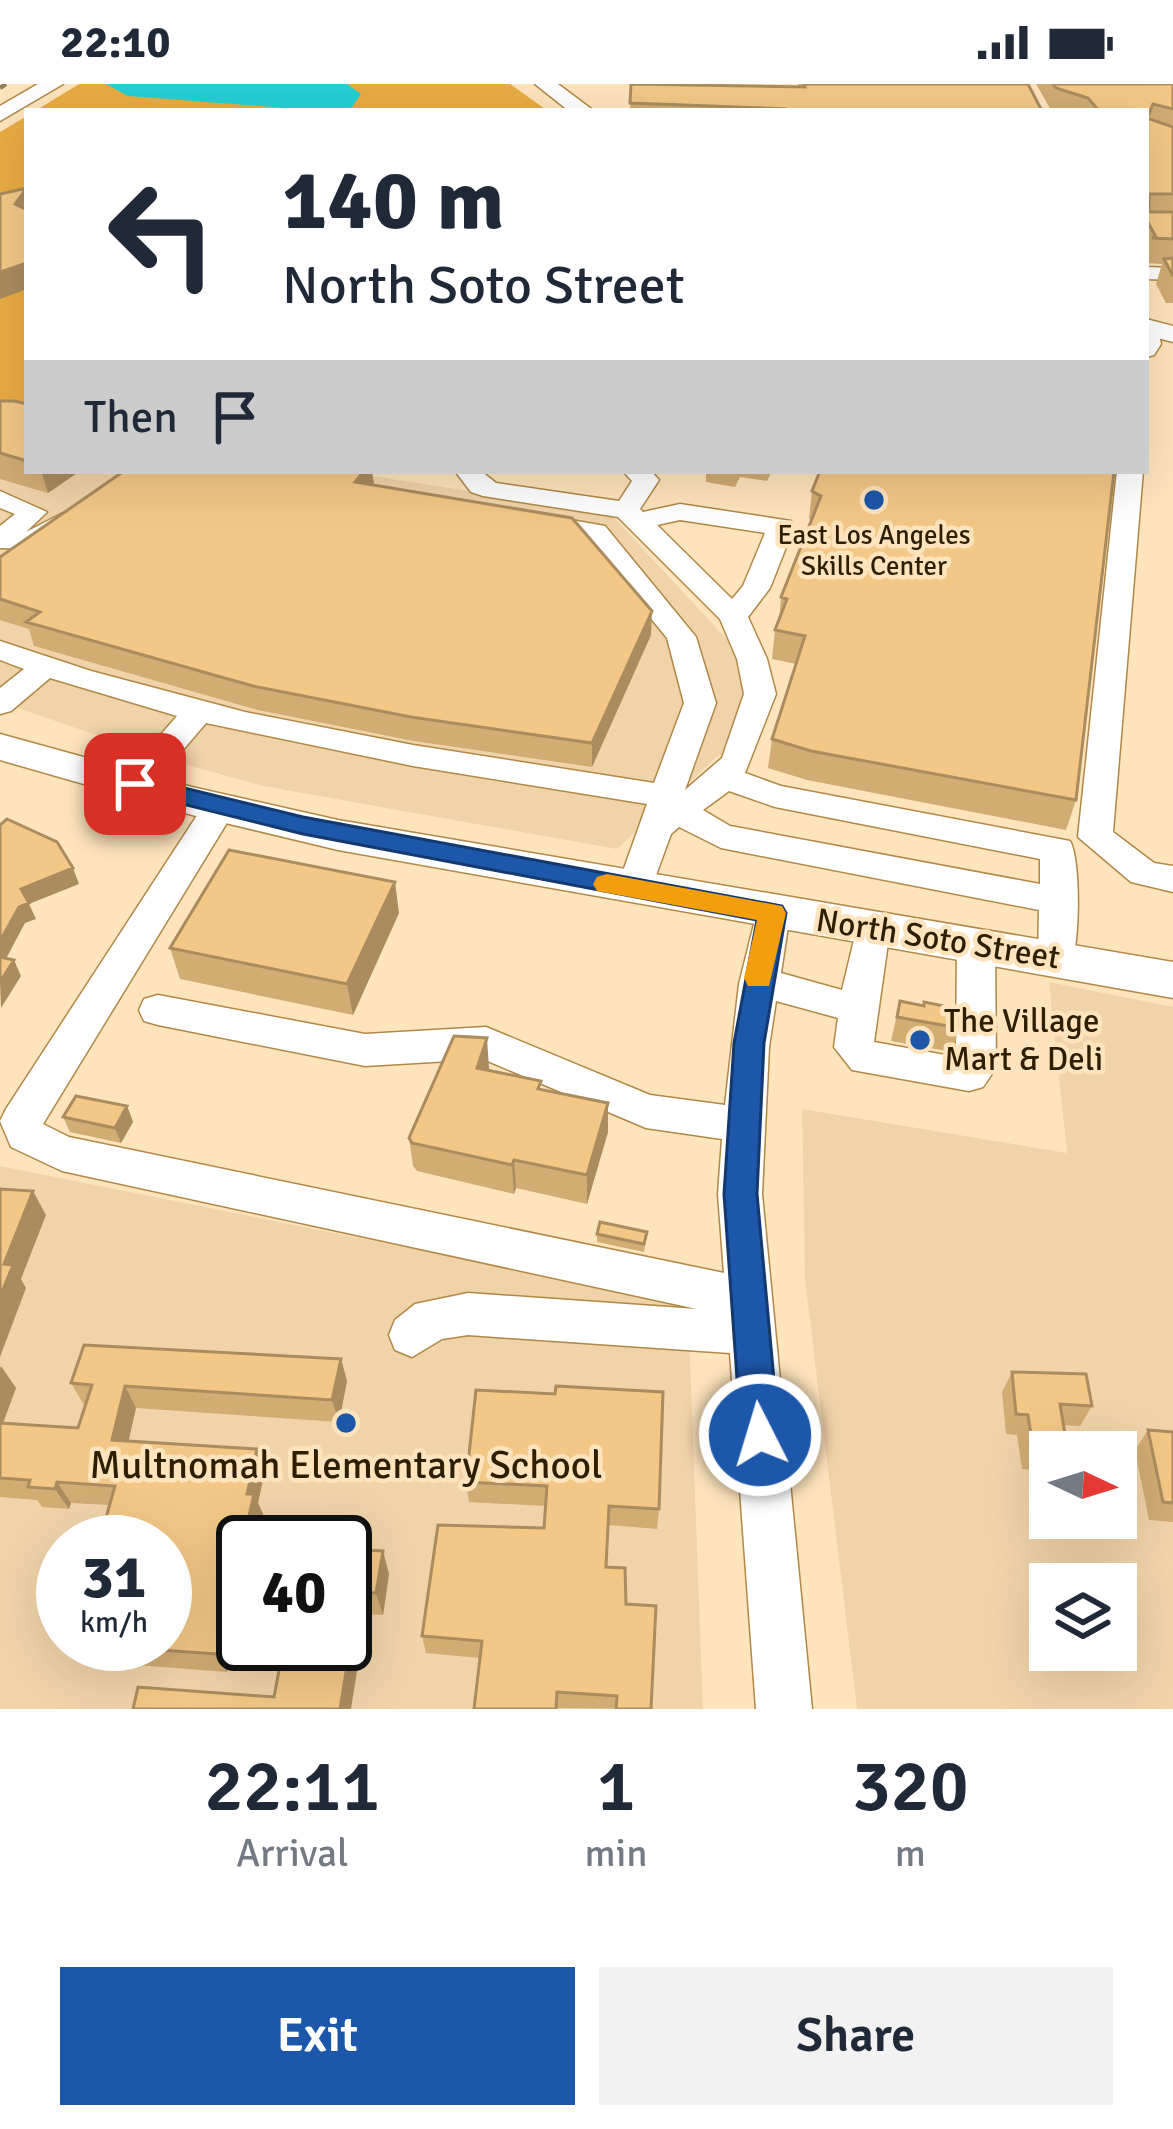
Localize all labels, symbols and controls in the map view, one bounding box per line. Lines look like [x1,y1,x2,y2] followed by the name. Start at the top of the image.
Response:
[60,15,170,70] text: 22:10
[282,149,504,253] text: 140 m
[84,156,240,312] icon: left
[282,252,685,319] text: North Soto Street
[202,384,268,450] icon: arrive
[84,390,178,445] text: Then
[861,487,887,513] marker: East Los Angeles Skills Center
[777,519,971,583] place label: East Los Angeles Skills Center
[84,733,186,835] pin
[102,751,168,817] icon: arrive
[813,900,1063,978] street label: North Soto Street
[944,1001,1103,1080] place label: The Village Mart & Deli
[907,1027,933,1053] marker: The Village Mart & Deli
[697,1372,823,1498] position arrow
[333,1410,359,1436] marker: Multnomah Elementary School
[1029,1431,1137,1539] north arrow
[1029,1431,1137,1671] map controls
[90,1441,602,1489] place label: Multnomah Elementary School
[216,1515,372,1671] speed limit sign: 40
[82,1541,146,1615] text: 31
[1029,1563,1137,1671] button: layers
[80,1604,148,1641] text: km/h
[204,1742,380,1831] text: 22:11
[597,1742,636,1831] text: 1
[852,1742,969,1831] text: 320
[236,1829,348,1877] text: Arrival
[585,1829,648,1877] text: min
[895,1829,926,1877] text: m
[60,1967,575,2105] button: Exit
[599,1967,1113,2105] button: Share

